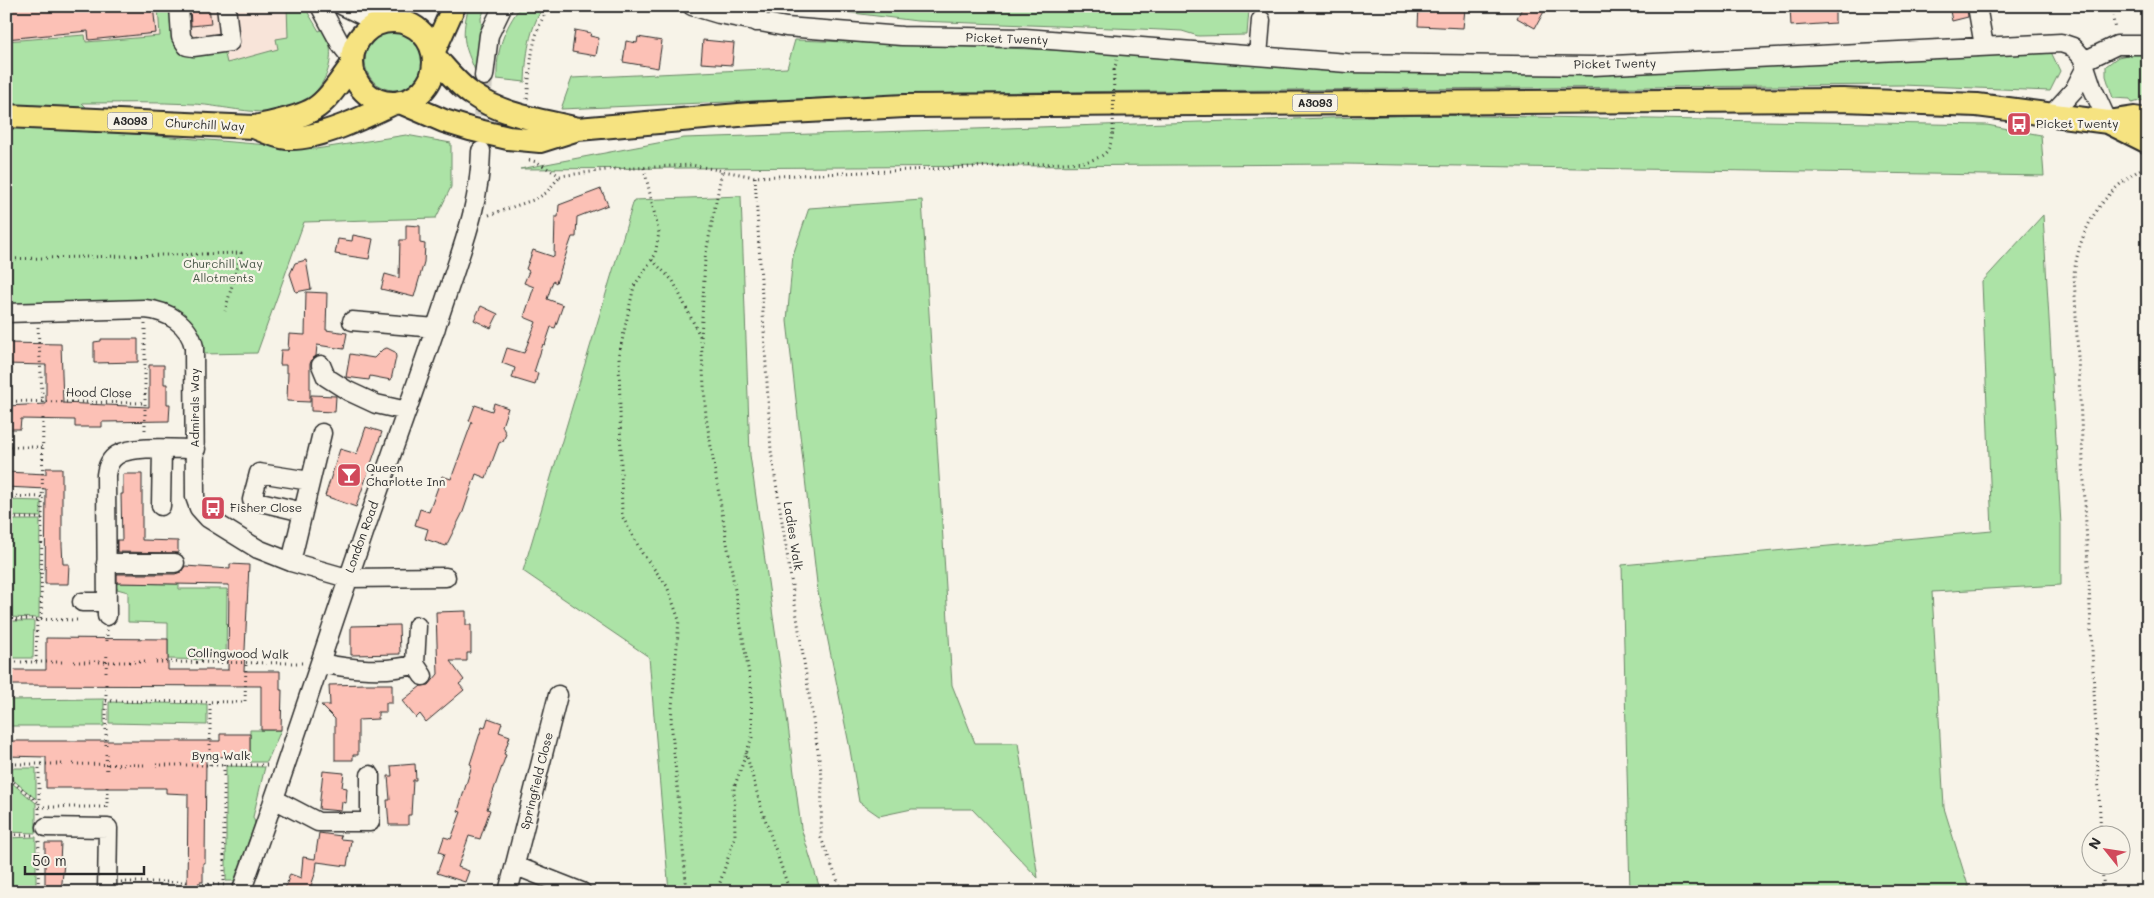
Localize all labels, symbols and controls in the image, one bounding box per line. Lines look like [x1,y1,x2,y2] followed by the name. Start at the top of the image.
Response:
[965,29,1049,47] street label: Picket Twenty
[1574,54,1656,72] street label: Picket Twenty
[1292,95,1338,112] road number: A3093
[2006,111,2032,137] bus stop icon: Picket Twenty
[108,112,152,130] road number: A3093
[165,114,245,134] street label: Churchill Way
[2036,115,2119,131] place label: Picket Twenty
[183,255,263,285] park label: Churchill Way Allotments
[186,368,202,448] street label: Admirals Way
[66,383,132,401] street label: Hood Close
[366,459,445,489] place label: Queen Charlotte Inn
[336,462,362,488] bar icon: Queen Charlotte Inn
[200,495,226,521] bus stop icon: Fisher Close
[341,498,382,575] street label: London Road
[230,499,302,515] place label: Fisher Close
[781,500,807,571] street label: Ladies Walk
[187,644,289,662] street label: Collingwood Walk
[516,730,556,831] street label: Springfield Close
[192,747,250,763] street label: Byng Walk
[2082,826,2132,876] north arrow
[2083,834,2105,853] text: N
[25,843,144,875] scale bar
[32,850,67,870] text: 50 m

